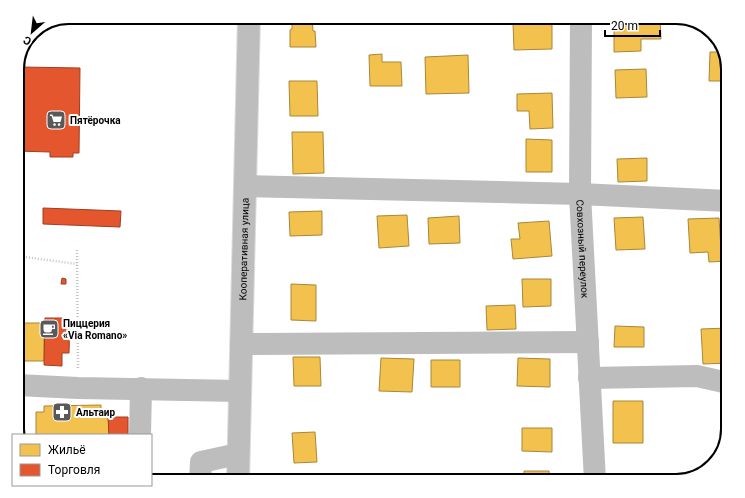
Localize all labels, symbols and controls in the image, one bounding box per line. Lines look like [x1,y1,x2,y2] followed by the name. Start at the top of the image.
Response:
[12,12,52,52] north arrow
[605,12,660,38] scale bar
[611,19,638,33] text: 20 m
[21,33,34,48] text: С
[45,109,67,131] supermarket icon: Пятёрочка
[70,115,121,126] place label: Пятёрочка
[237,198,251,301] street label: Кооперативная улица
[574,199,590,299] street label: Совхозный переулок
[38,318,60,340] cafe icon: Пиццерия «Via Romano»
[63,318,127,341] place label: Пиццерия «Via Romano»
[51,401,73,423] pharmacy icon: Альтаир
[76,407,115,418] place label: Альтаир
[12,434,152,486] legend
[48,443,86,457] text: Жильё
[48,463,100,477] text: Торговля

